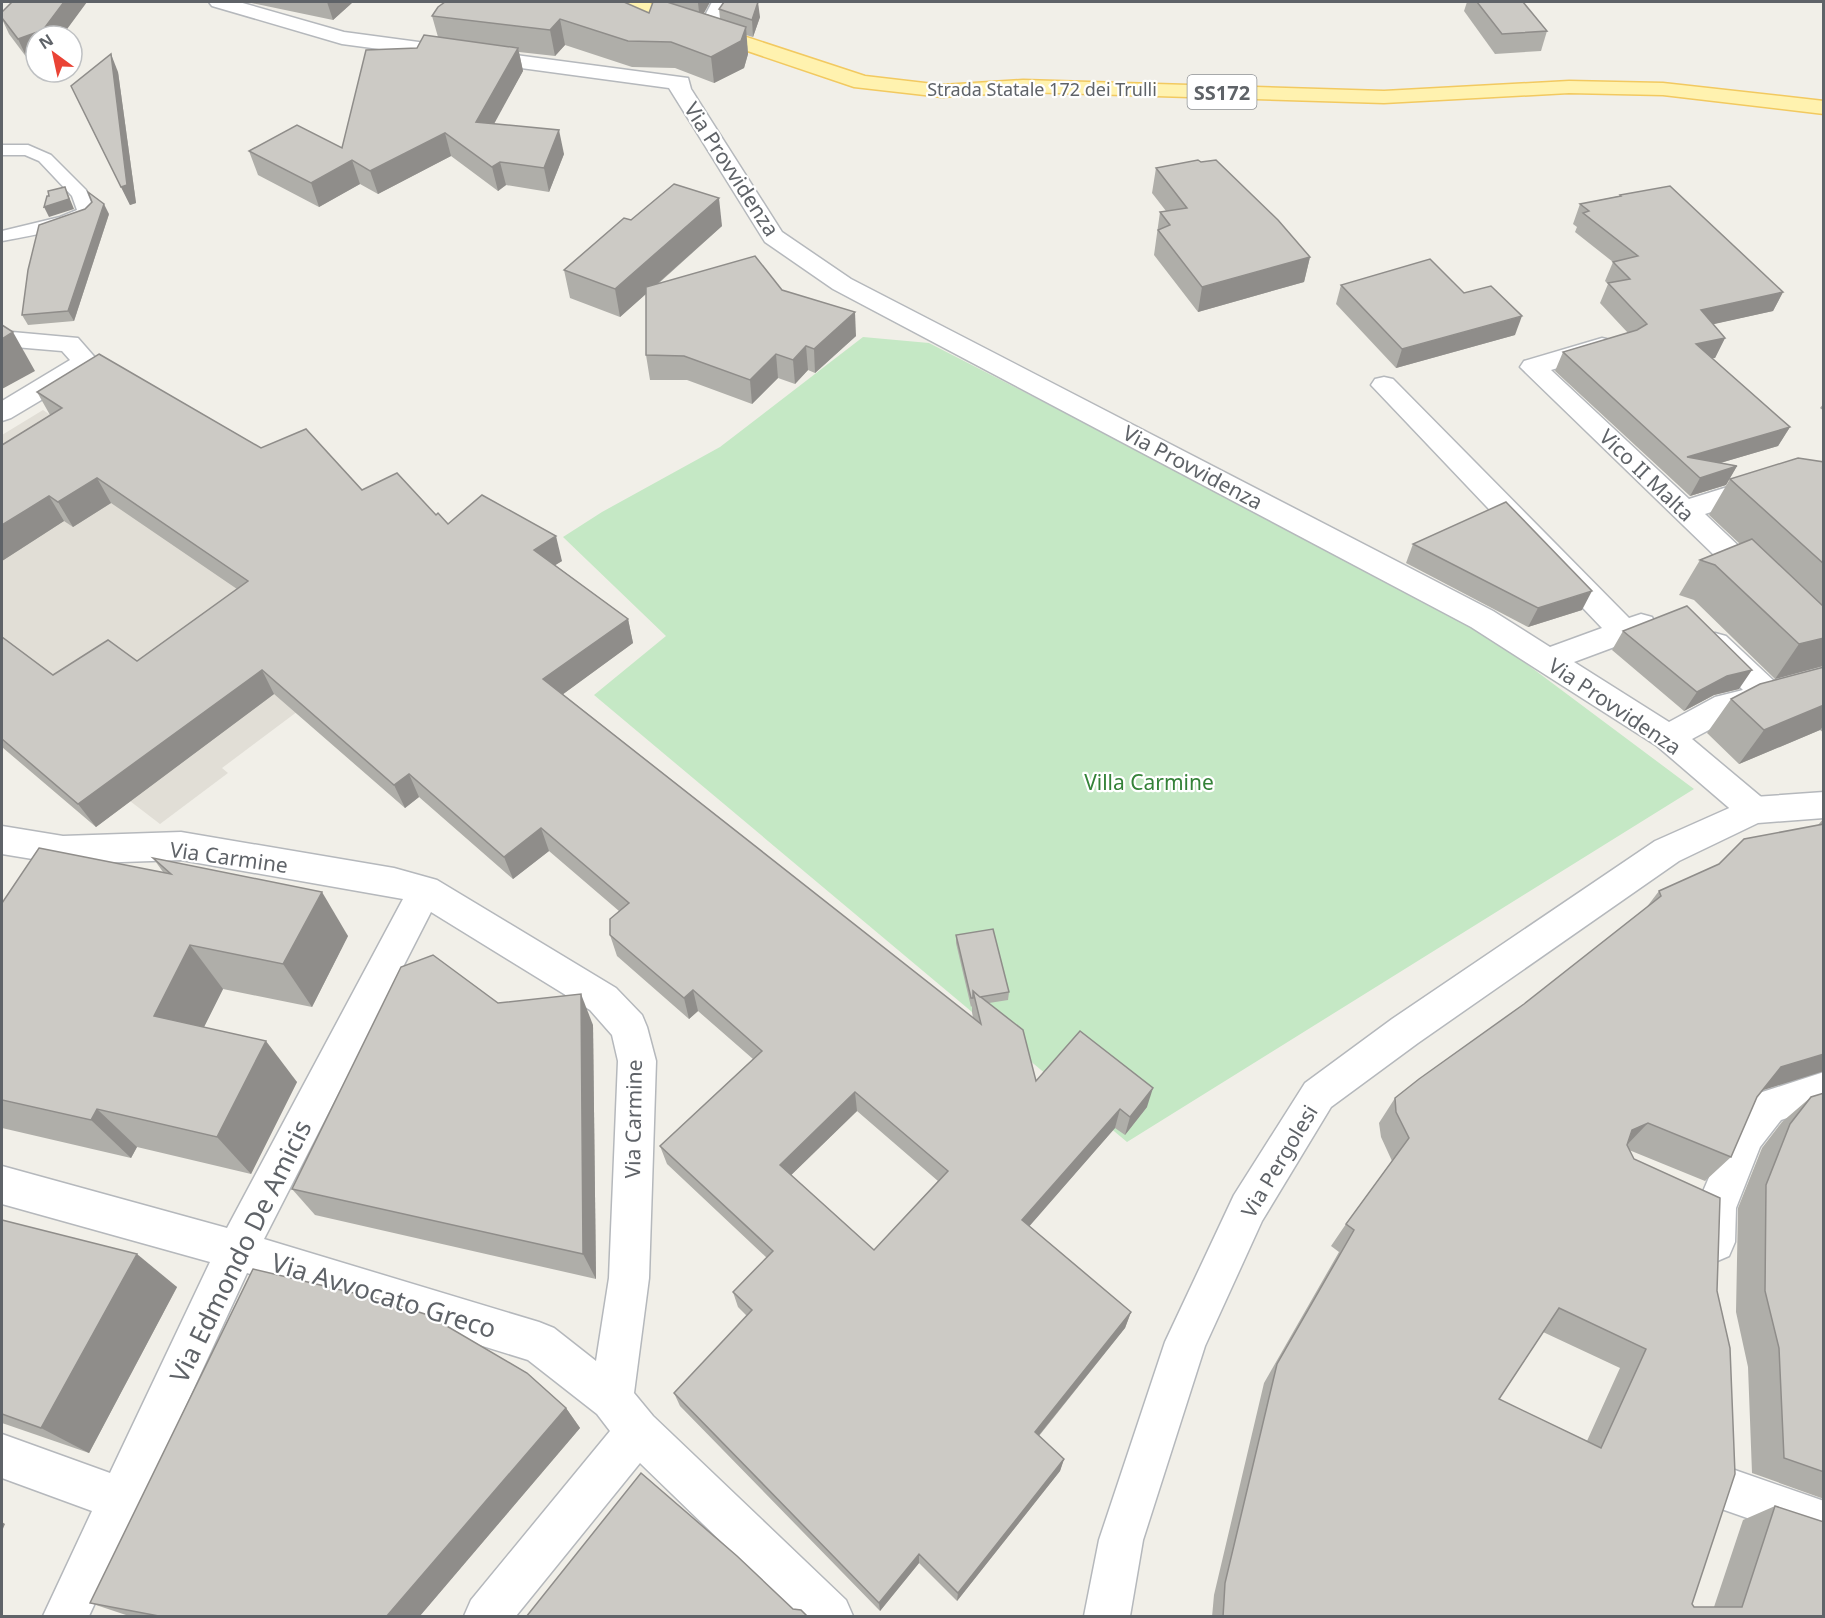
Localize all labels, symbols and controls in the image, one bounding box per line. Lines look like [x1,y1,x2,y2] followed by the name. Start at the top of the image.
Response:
[24,24,84,84] north arrow
[34,29,57,54] text: N
[1188,75,1256,109] road number: SS172
[927,77,1157,101] street label: Strada Statale 172 dei Trulli
[678,97,786,241] street label: Via Provvidenza
[1118,418,1268,516] street label: Via Provvidenza
[1594,423,1700,527] street label: Vico II Malta
[1543,651,1687,761] street label: Via Provvidenza
[1084,768,1214,796] park label: Villa Carmine
[168,835,290,879] street label: Via Carmine
[618,1059,648,1179] street label: Via Carmine
[1234,1100,1324,1222] street label: Via Pergolesi
[161,1114,319,1388] street label: Via Edmondo De Amicis
[267,1244,501,1346] street label: Via Avvocato Greco

